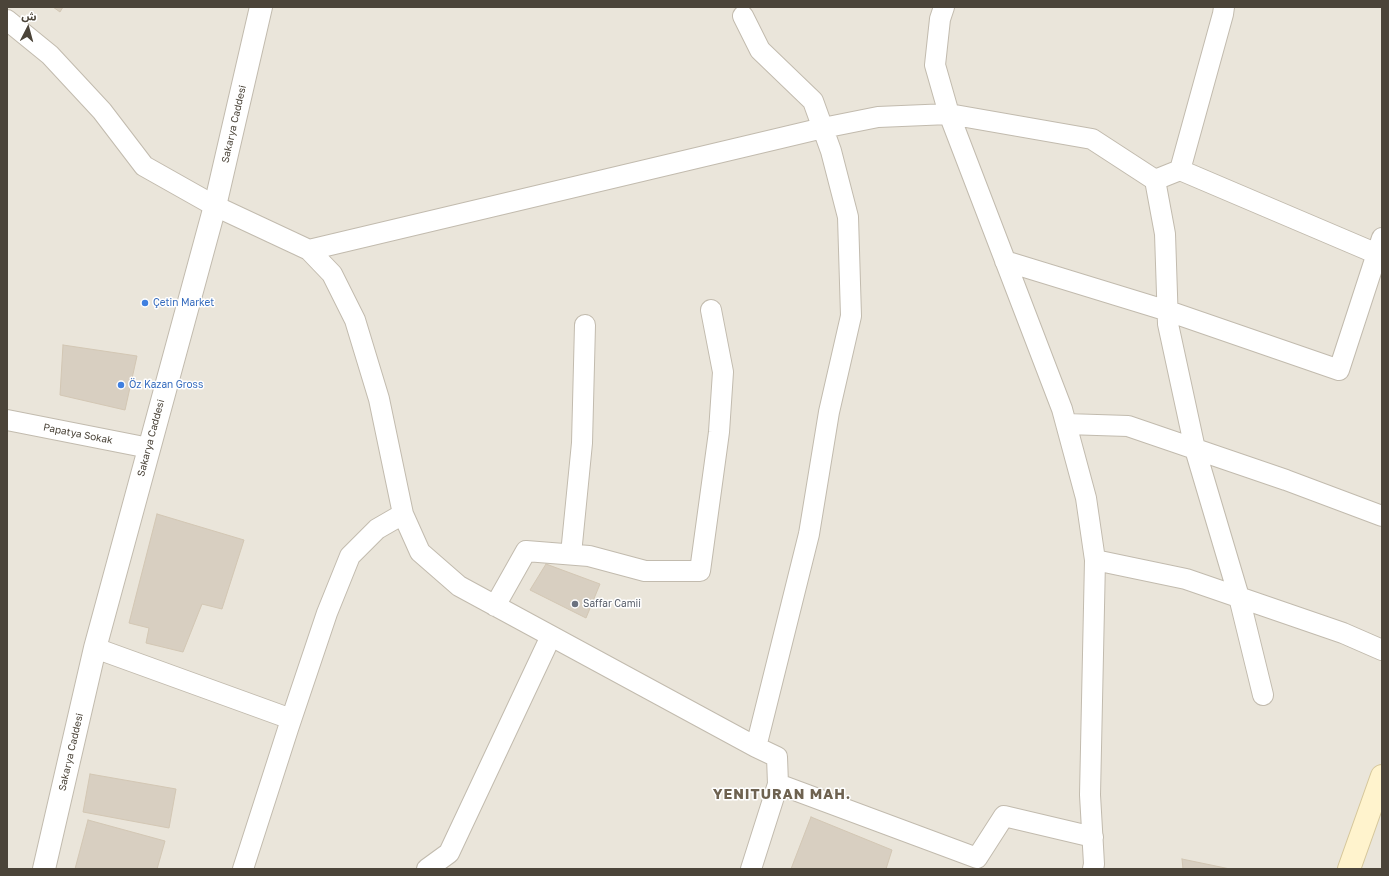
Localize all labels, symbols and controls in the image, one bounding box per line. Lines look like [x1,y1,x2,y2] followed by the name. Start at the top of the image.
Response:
[8,8,48,48] north arrow
[21,8,37,23] text: ش
[219,84,249,164] street label: Sakarya Caddesi
[153,297,214,309] place label: Çetin Market
[140,298,150,308] marker: Çetin Market
[129,379,203,391] place label: Öz Kazan Gross
[116,380,126,390] marker: Öz Kazan Gross
[135,398,167,478] street label: Sakarya Caddesi
[42,421,114,447] street label: Papatya Sokak
[583,598,641,610] place label: Saffar Camii
[570,599,580,609] marker: Saffar Camii
[56,712,86,792] street label: Sakarya Caddesi
[713,787,851,803] district label: YENITURAN MAH.

